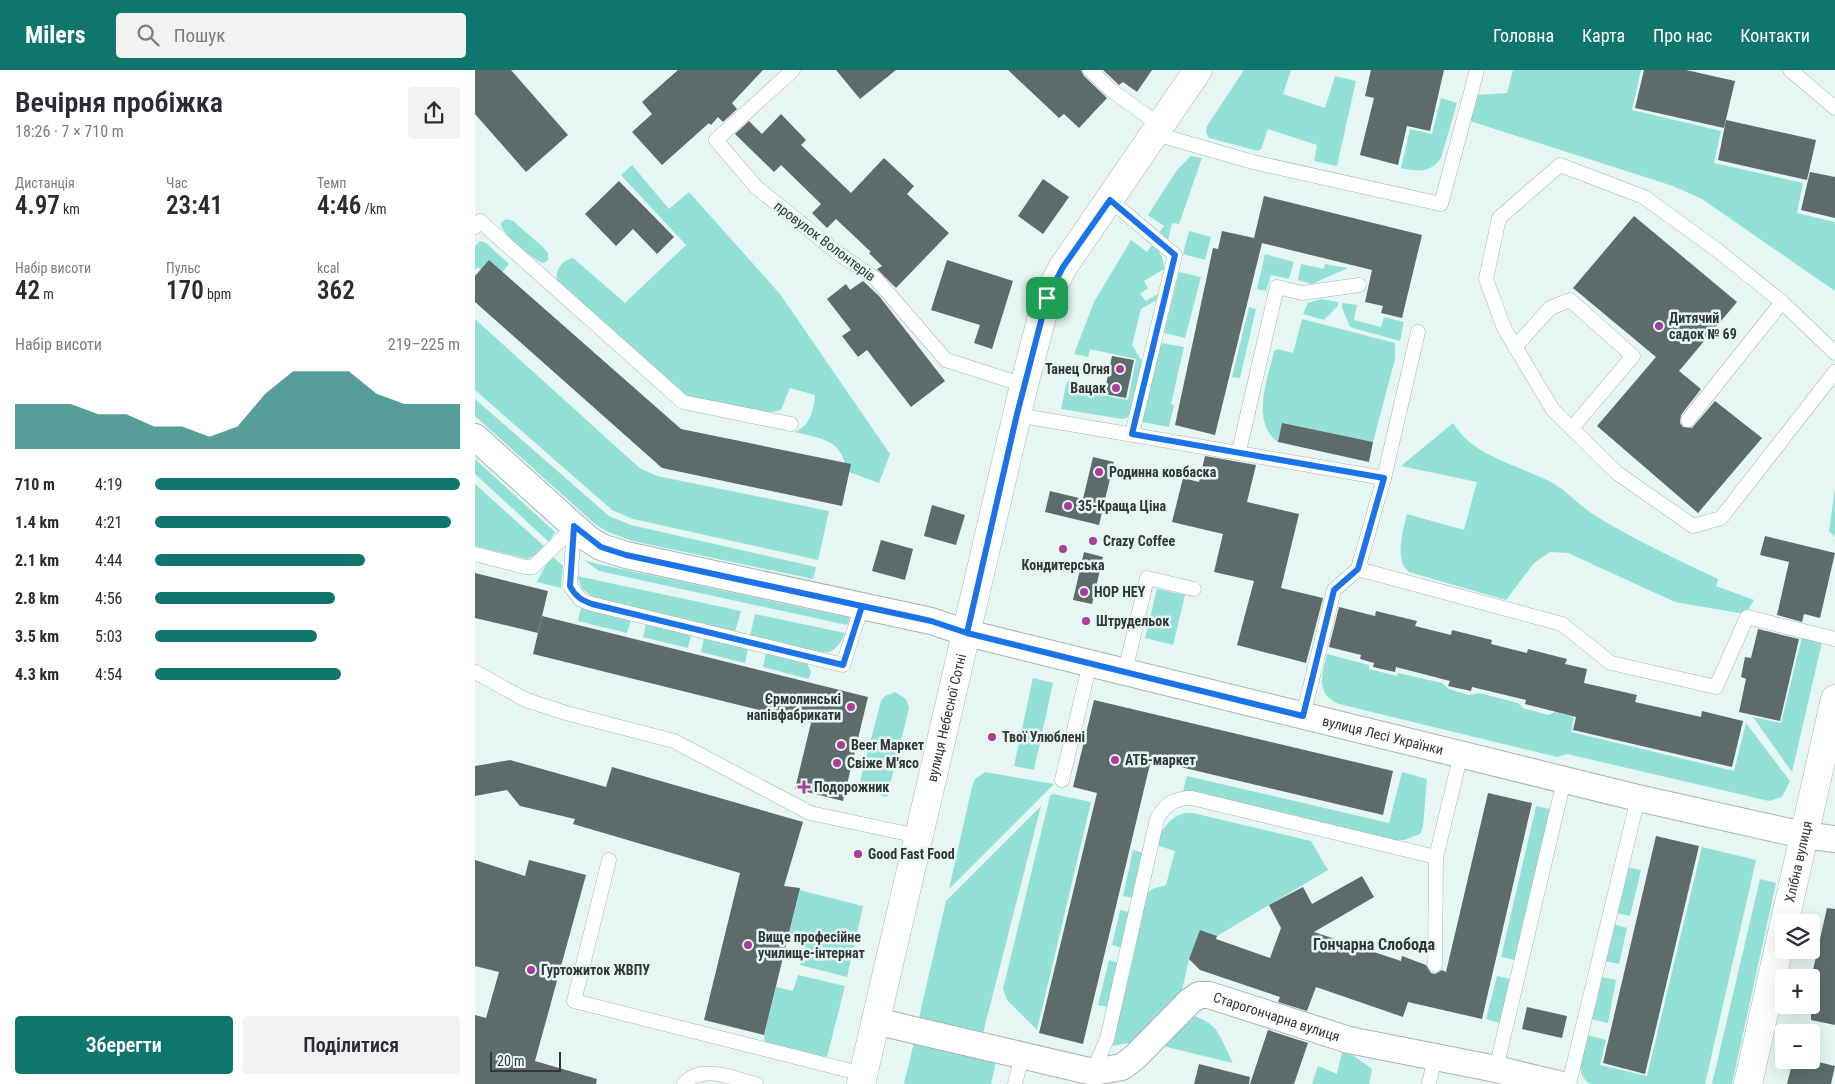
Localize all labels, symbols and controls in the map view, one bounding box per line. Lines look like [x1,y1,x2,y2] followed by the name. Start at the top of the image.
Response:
[116,13,466,58] search box
[25,21,86,49] text: Milers
[134,21,162,49] icon: search
[174,24,225,47] text: Пошук
[1493,25,1554,46] text: Головна
[1582,25,1625,46] text: Карта
[1653,25,1712,46] text: Про нас
[1740,25,1810,46] text: Контакти
[15,86,223,119] text: Вечірня пробіжка
[408,87,460,139] button: share
[15,122,124,141] text: 18:26 · 7 × 710 m
[15,175,75,191] text: Дистанція
[166,175,188,191] text: Час
[317,175,346,191] text: Темп
[15,191,60,220] text: 4.97
[166,191,223,220] text: 23:41
[317,191,361,220] text: 4:46
[771,198,879,284] street label: провулок Волонтерів
[60,201,80,217] text: km
[361,201,387,217] text: /km
[15,260,91,276] text: Набір висоти
[166,260,201,276] text: Пульс
[317,260,340,276] text: kcal
[15,276,40,305] text: 42
[166,276,204,305] text: 170
[317,276,355,305] text: 362
[1026,277,1068,319] pin
[1033,284,1061,312] icon: arrive
[40,286,54,302] text: m
[204,286,231,302] text: bpm
[1669,310,1737,342] place label: Дитячий садок № 69
[1653,320,1665,332] marker: Дитячий садок № 69
[15,335,102,354] text: Набір висоти
[388,335,460,354] text: 219–225 m
[1045,361,1110,377] place label: Танец Огня
[1114,363,1126,375] marker: Танец Огня
[1070,380,1106,396] place label: Вацак
[1110,382,1122,394] marker: Вацак
[1109,464,1217,480] place label: Родинна ковбаска
[1093,466,1105,478] marker: Родинна ковбаска
[15,475,55,494] text: 710 m
[95,475,122,494] text: 4:19
[1078,498,1166,514] place label: 35-Краща Ціна
[1062,500,1074,512] marker: 35-Краща Ціна
[15,513,59,532] text: 1.4 km
[95,513,122,532] text: 4:21
[1103,533,1175,549] place label: Crazy Coffee
[1087,535,1099,547] marker: Crazy Coffee
[1057,543,1069,555] marker: Кондитерська
[15,551,59,570] text: 2.1 km
[95,551,122,570] text: 4:44
[1022,557,1105,573] place label: Кондитерська
[1094,584,1146,600] place label: HOP HEY
[1078,586,1090,598] marker: HOP HEY
[15,589,59,608] text: 2.8 km
[95,589,122,608] text: 4:56
[1096,613,1169,629] place label: Штрудельок
[1080,615,1092,627] marker: Штрудельок
[15,627,59,646] text: 3.5 km
[95,627,122,646] text: 5:03
[924,652,969,784] street label: вулиця Небесної Сотні
[15,665,59,684] text: 4.3 km
[95,665,122,684] text: 4:54
[747,691,841,723] place label: Єрмолинські напівфабрикати
[845,701,857,713] marker: Єрмолинські напівфабрикати
[1321,713,1445,758] street label: вулиця Лесі Українки
[1002,729,1085,745] place label: Твої Улюблені
[986,731,998,743] marker: Твої Улюблені
[851,737,925,753] place label: Beer Маркет
[835,739,847,751] marker: Beer Маркет
[1125,752,1196,768] place label: АТБ-маркет
[1109,754,1121,766] marker: АТБ-маркет
[847,755,919,771] place label: Свіже М'ясо
[831,757,843,769] marker: Свіже М'ясо
[814,779,889,795] place label: Подорожник
[798,781,810,793] marker: Подорожник
[1781,819,1815,904] street label: Хлібна вулиця
[868,846,955,862] place label: Good Fast Food
[852,848,864,860] marker: Good Fast Food
[1775,914,1820,1069] map controls
[1775,914,1820,959] button: layers
[758,929,865,961] place label: Вище професійне училище-інтернат
[1313,935,1436,954] district label: Гончарна Слобода
[742,939,754,951] marker: Вище професійне училище-інтернат
[541,962,650,978] place label: Гуртожиток ЖВПУ
[525,964,537,976] marker: Гуртожиток ЖВПУ
[1775,969,1820,1014] button: +
[1211,989,1342,1045] street label: Старогончарна вулиця
[15,1016,233,1074] button: Зберегти
[243,1016,460,1074] button: Поділитися
[1775,1024,1820,1069] button: −
[490,1049,561,1072] scale bar
[497,1053,525,1069] text: 20 m

